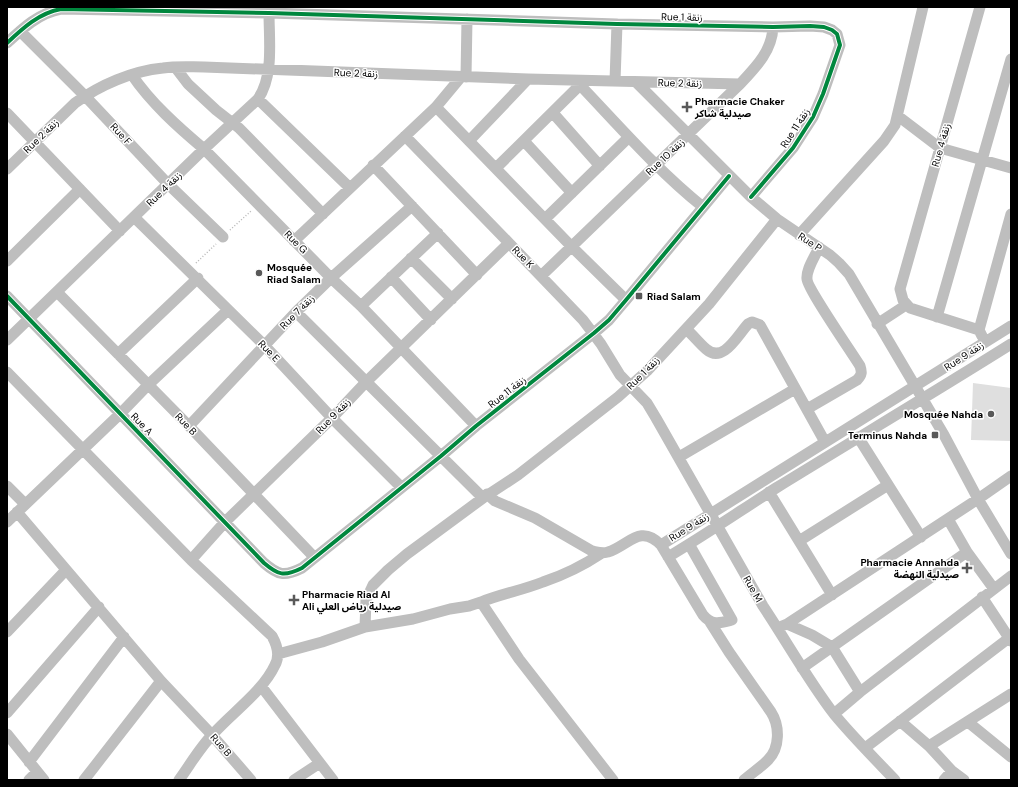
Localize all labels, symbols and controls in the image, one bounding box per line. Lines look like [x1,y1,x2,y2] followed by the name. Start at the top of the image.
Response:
[661,10,703,24] street label: Rue 1 زنقة
[334,66,379,80] street label: Rue 2 زنقة
[658,76,703,90] street label: Rue 2 زنقة
[694,95,785,120] place label: Pharmacie Chaker صيدلية شاكر
[682,102,692,112] marker: Pharmacie Chaker صيدلية شاكر
[777,105,813,150] street label: Rue 11 زنقة
[21,116,62,156] street label: Rue 2 زنقة
[108,120,135,148] street label: Rue F
[929,121,953,168] street label: Rue 4 زنقة
[643,135,687,178] street label: Rue 10 زنقة
[143,169,185,209] street label: Rue 4 زنقة
[282,228,310,256] street label: Rue G
[796,229,824,255] street label: Rue P
[509,243,537,271] street label: Rue K
[267,261,321,286] place label: Mosquée Riad Salam
[254,268,264,278] marker: Mosquée Riad Salam
[647,290,701,303] place label: Riad Salam
[634,291,644,301] marker: Riad Salam
[277,292,317,332] street label: Rue 7 زنقة
[255,337,283,365] street label: Rue E
[942,338,987,374] street label: Rue 9 زنقة
[624,353,663,392] street label: Rue 1 زنقة
[485,373,529,411] street label: Rue 11 زنقة
[313,395,353,437] street label: Rue 9 زنقة
[904,408,983,421] place label: Mosquée Nahda
[986,409,996,419] marker: Mosquée Nahda
[128,410,156,438] street label: Rue A
[172,410,200,438] street label: Rue B
[848,429,927,442] place label: Terminus Nahda
[930,430,940,440] marker: Terminus Nahda
[667,509,712,544] street label: Rue 9 زنقة
[860,556,959,581] place label: Pharmacie Annahda صيدلية النهضة
[962,563,972,573] marker: Pharmacie Annahda صيدلية النهضة
[740,573,766,605] street label: Rue M
[302,588,401,615] place label: Pharmacie Riad Al Ali صيدلية رياض العلي
[289,595,299,605] marker: Pharmacie Riad Al Ali صيدلية رياض العلي
[208,731,234,759] street label: Rue B

